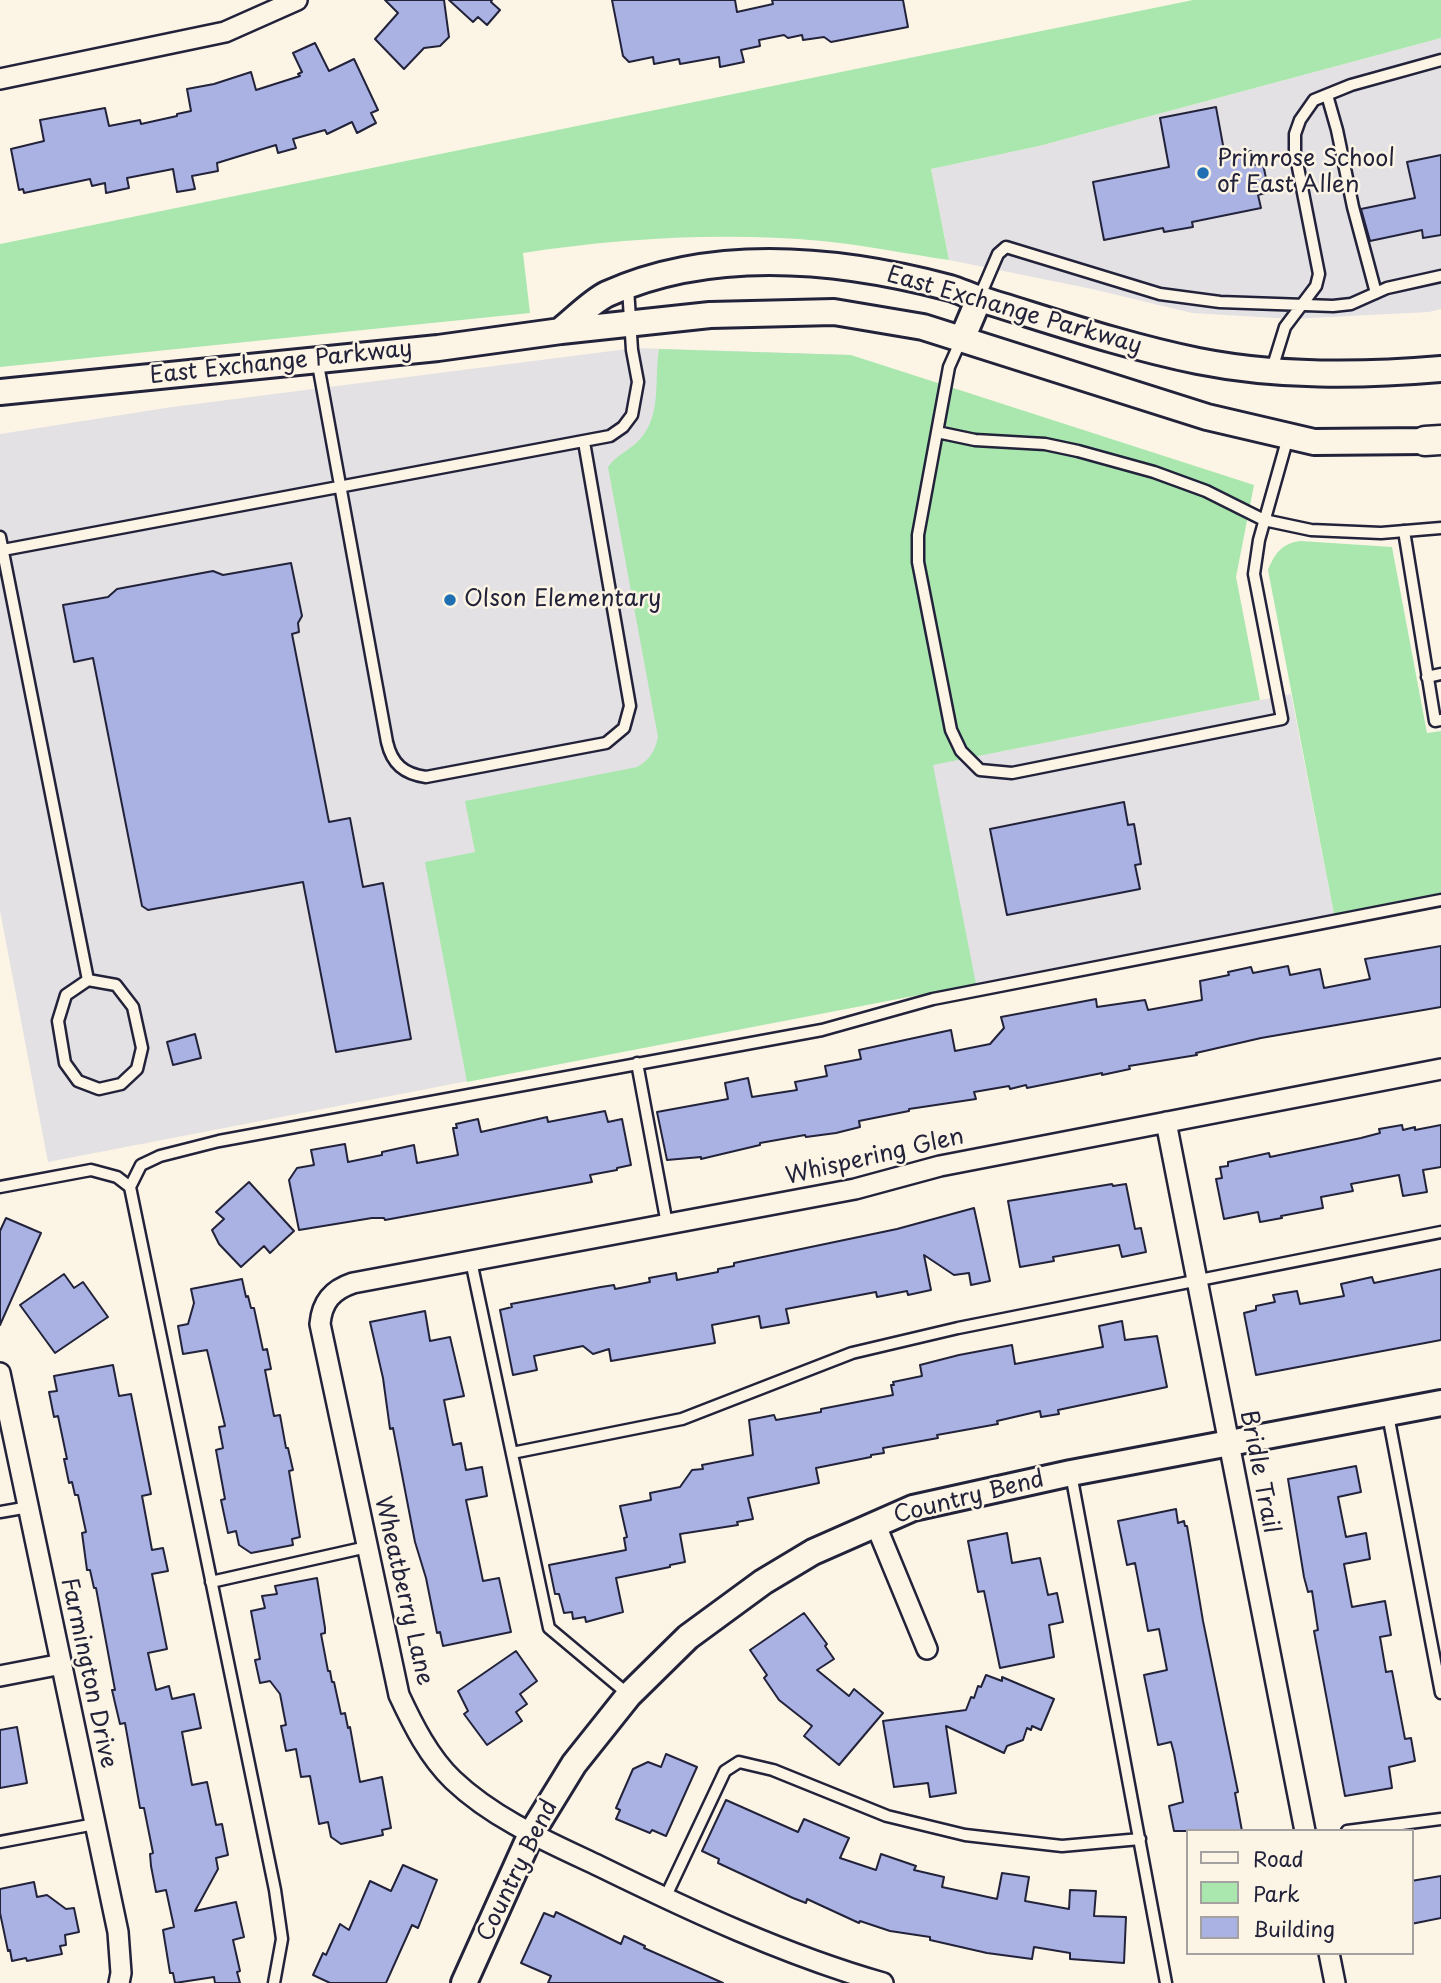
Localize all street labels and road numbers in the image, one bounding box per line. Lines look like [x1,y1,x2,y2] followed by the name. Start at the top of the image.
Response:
[883,261,1145,361] street label: East Exchange Parkway
[148,335,414,391] street label: East Exchange Parkway
[783,1123,967,1191] street label: Whispering Glen
[1234,1408,1284,1536] street label: Bridle Trail
[891,1466,1047,1530] street label: Country Bend
[368,1494,438,1688] street label: Wheatberry Lane
[54,1575,122,1771] street label: Farmington Drive
[472,1796,564,1946] street label: Country Bend

